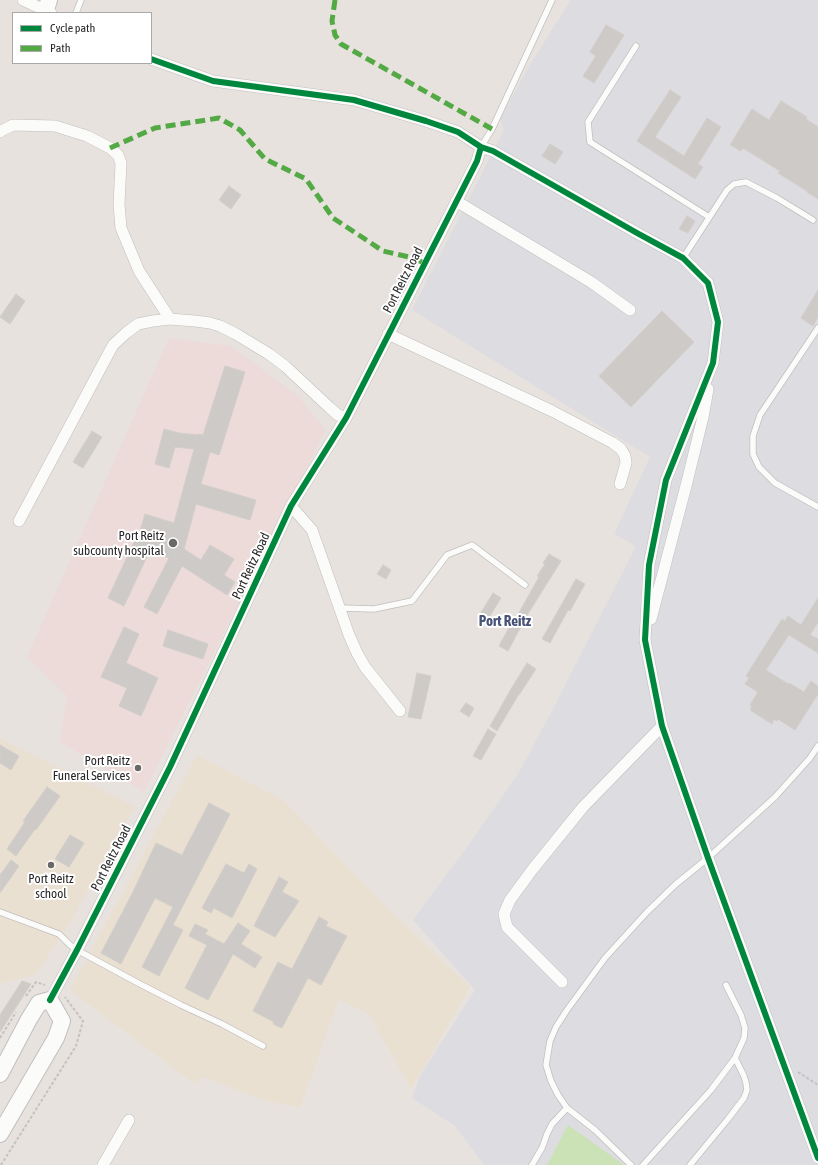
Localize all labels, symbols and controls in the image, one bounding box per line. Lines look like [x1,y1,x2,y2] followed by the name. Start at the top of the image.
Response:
[12,12,152,64] legend
[50,21,95,35] text: Cycle path
[50,41,71,55] text: Path
[380,244,426,316] street label: Port Reitz Road
[73,528,164,559] place label: Port Reitz subcounty hospital
[229,530,273,602] street label: Port Reitz Road
[167,537,179,549] marker: Port Reitz subcounty hospital
[479,612,531,630] district label: Port Reitz
[53,753,130,784] place label: Port Reitz Funeral Services
[133,763,143,773] marker: Port Reitz Funeral Services
[88,822,134,894] street label: Port Reitz Road
[46,860,56,870] marker: Port Reitz school
[28,871,74,902] place label: Port Reitz school

